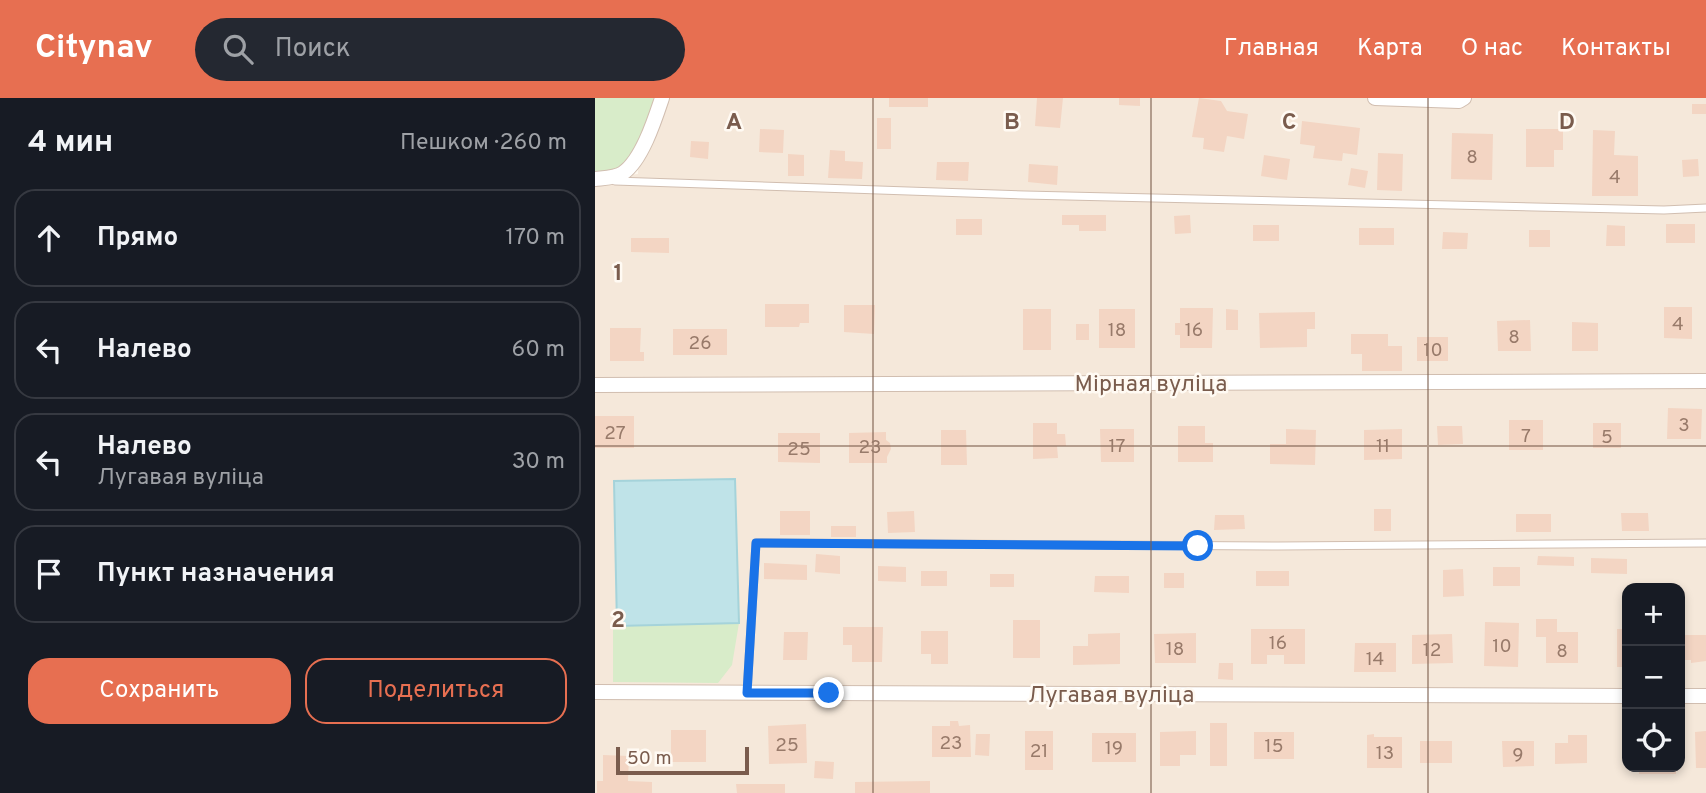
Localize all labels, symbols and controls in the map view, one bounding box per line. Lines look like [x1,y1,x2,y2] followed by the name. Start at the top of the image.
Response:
[195,18,685,81] search box
[35,28,153,70] text: Citynav
[219,30,257,68] icon: search
[275,33,351,66] text: Поиск
[1224,34,1319,64] text: Главная
[1357,34,1423,64] text: Карта
[1461,34,1523,64] text: О нас
[1561,34,1671,64] text: Контакты
[726,109,742,138] text: A
[1004,109,1020,138] text: B
[1282,109,1296,138] text: C
[1559,109,1575,138] text: D
[28,125,113,162] text: 4 мин
[400,129,567,158] text: Пешком · 260 m
[1466,146,1478,170] house number: 8
[1609,166,1621,190] house number: 4
[30,219,68,257] icon: ahead
[97,222,178,255] text: Прямо
[506,224,565,253] text: 170 m
[613,260,623,289] text: 1
[1672,313,1684,337] house number: 4
[1108,319,1126,343] house number: 18
[1185,319,1203,343] house number: 16
[1508,326,1520,350] house number: 8
[30,331,68,369] icon: left
[689,332,711,356] house number: 26
[97,334,192,367] text: Налево
[512,336,565,365] text: 60 m
[1423,339,1443,363] house number: 10
[1075,371,1227,400] street label: Мірная вуліца
[1678,414,1690,438] house number: 3
[604,422,626,446] house number: 27
[1521,425,1531,449] house number: 7
[1601,426,1613,450] house number: 5
[97,431,192,464] text: Налево
[1109,435,1126,459] house number: 17
[1376,435,1390,459] house number: 11
[858,436,882,460] house number: 23
[787,438,811,462] house number: 25
[30,443,68,481] icon: left
[512,448,565,477] text: 30 m
[97,464,264,493] text: Лугавая вуліца
[1182,530,1213,561] route start
[30,555,68,593] icon: arrive
[97,558,335,591] text: Пункт назначения
[1622,583,1685,772] map controls
[1622,583,1685,646] button: +
[611,607,625,636] text: 2
[1269,632,1287,656] house number: 16
[1492,635,1512,659] house number: 10
[1166,638,1184,662] house number: 18
[1423,639,1441,663] house number: 12
[1556,640,1568,664] house number: 8
[1622,646,1685,709] button: −
[1366,648,1384,672] house number: 14
[28,658,291,724] button: Сохранить
[305,658,567,724] button: Поделиться
[813,677,844,708] route end
[1028,682,1194,711] street label: Лугавая вуліца
[1622,709,1685,772] button: locate
[939,732,963,756] house number: 23
[775,734,799,758] house number: 25
[1265,735,1283,759] house number: 15
[1105,737,1123,761] house number: 19
[1030,740,1048,764] house number: 21
[1376,742,1394,766] house number: 13
[616,744,749,776] scale bar
[1512,744,1524,768] house number: 9
[627,747,672,771] text: 50 m

